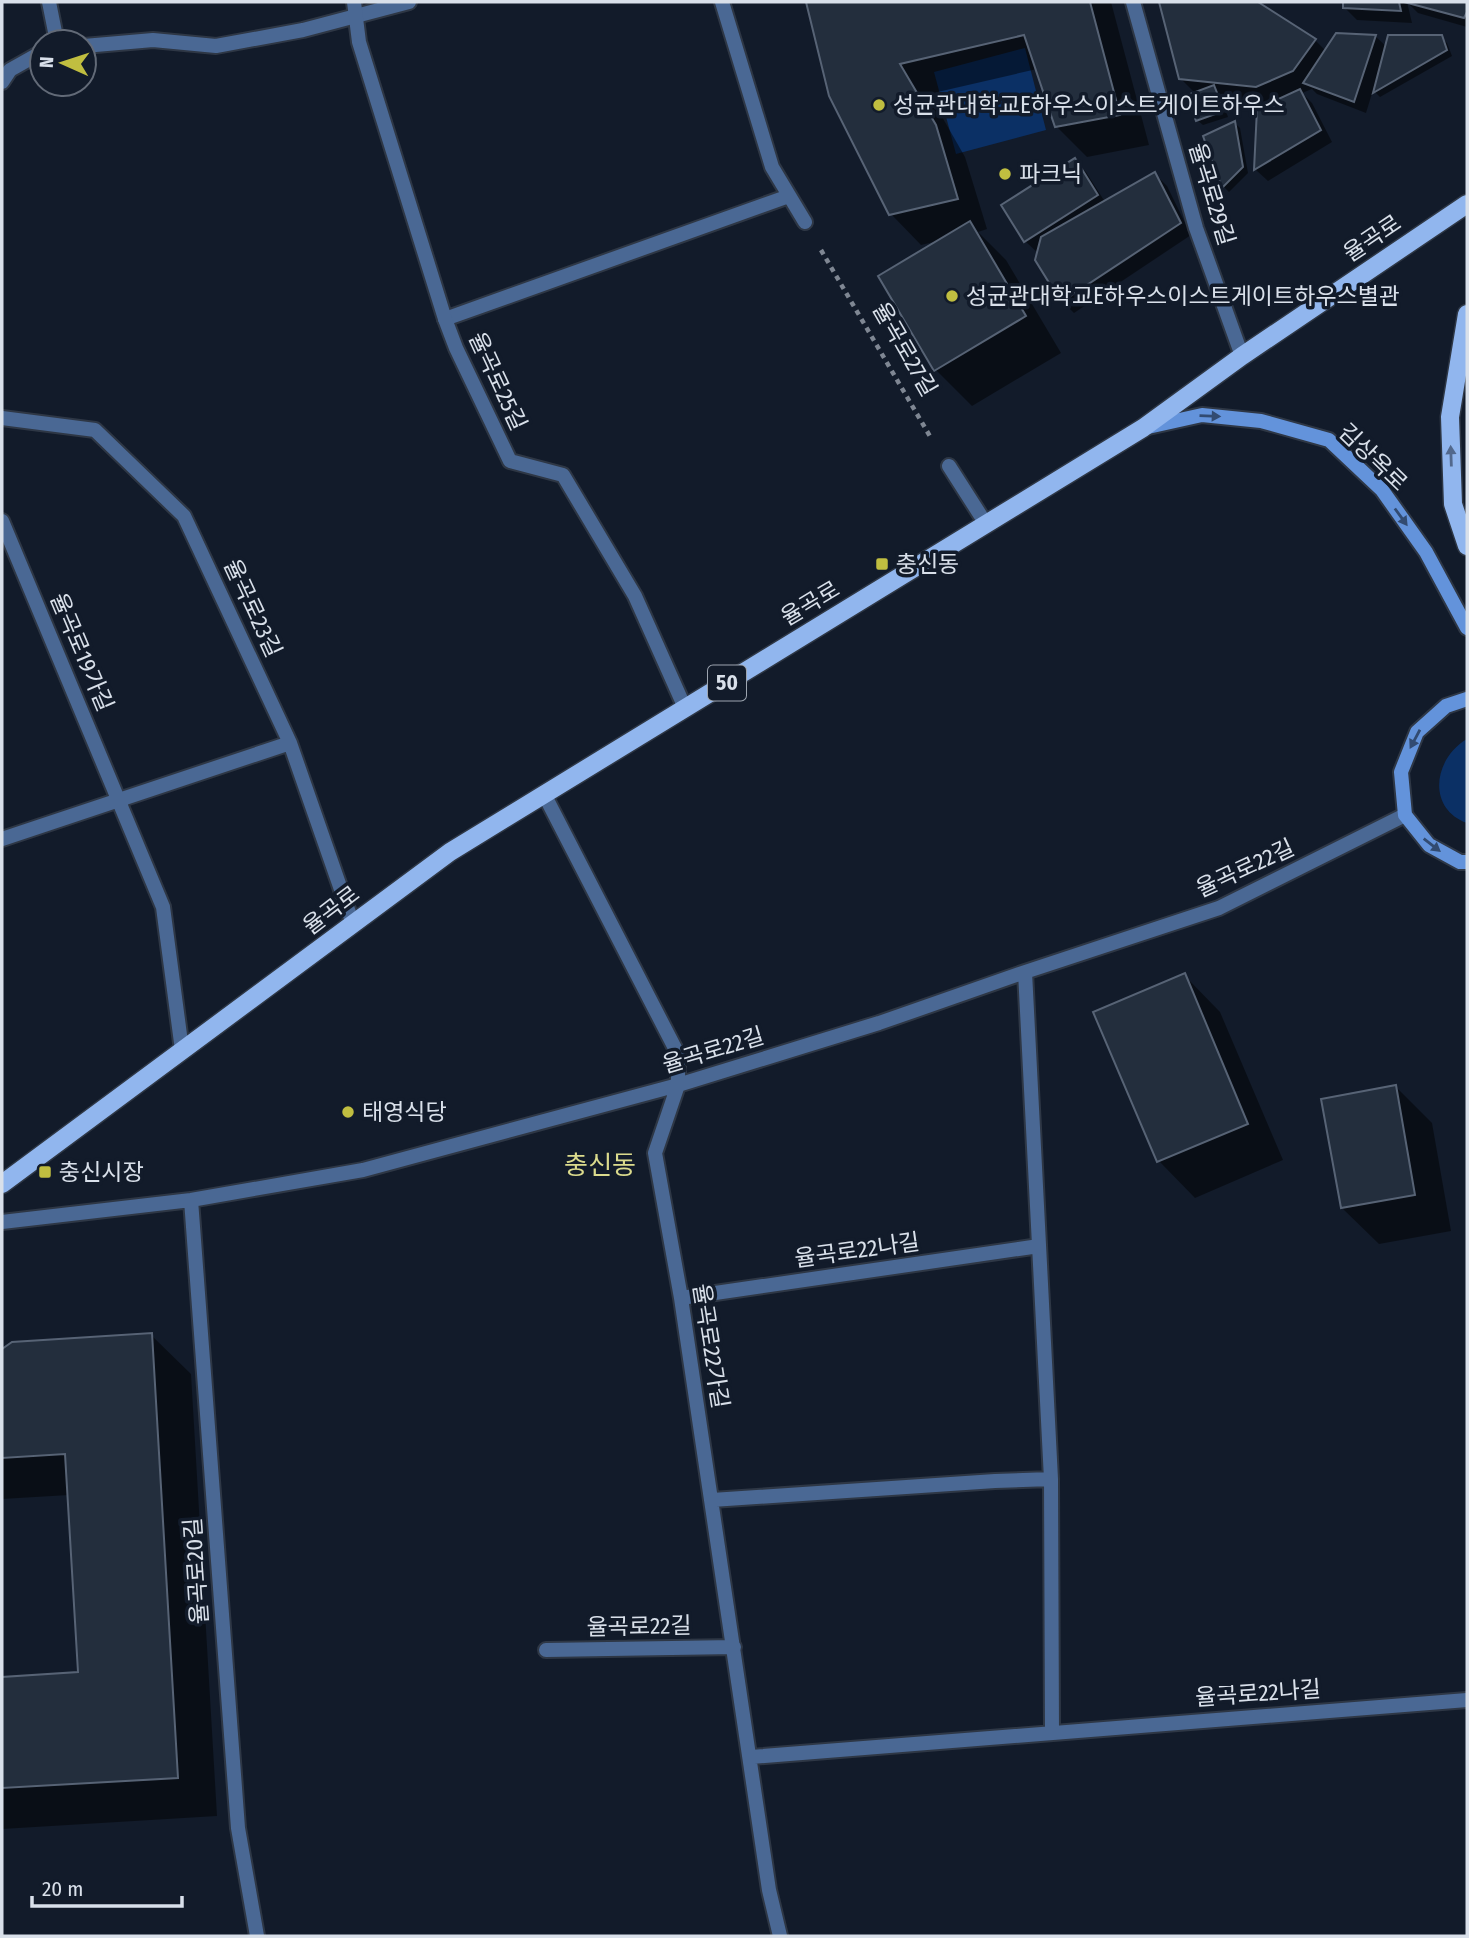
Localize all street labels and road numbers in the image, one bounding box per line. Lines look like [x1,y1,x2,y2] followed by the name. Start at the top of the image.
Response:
[1183,139,1241,249] street label: 율곡로29길
[1338,209,1406,267] street label: 율곡로
[867,297,943,401] street label: 율곡로27길
[463,327,533,435] street label: 율곡로25길
[1333,418,1413,496] street label: 김상옥로
[218,554,288,662] street label: 율곡로23길
[776,575,844,631] street label: 율곡로
[45,589,119,715] street label: 율곡로19가길
[708,666,746,700] road number: 50
[1192,833,1298,903] street label: 율곡로22길
[297,880,365,940] street label: 율곡로
[659,1021,767,1079] street label: 율곡로22길
[793,1227,921,1273] street label: 율곡로22나길
[687,1282,735,1410] street label: 율곡로22가길
[178,1517,214,1625] street label: 율곡로20길
[586,1611,692,1641] street label: 율곡로22길
[1194,1675,1322,1711] street label: 율곡로22나길

